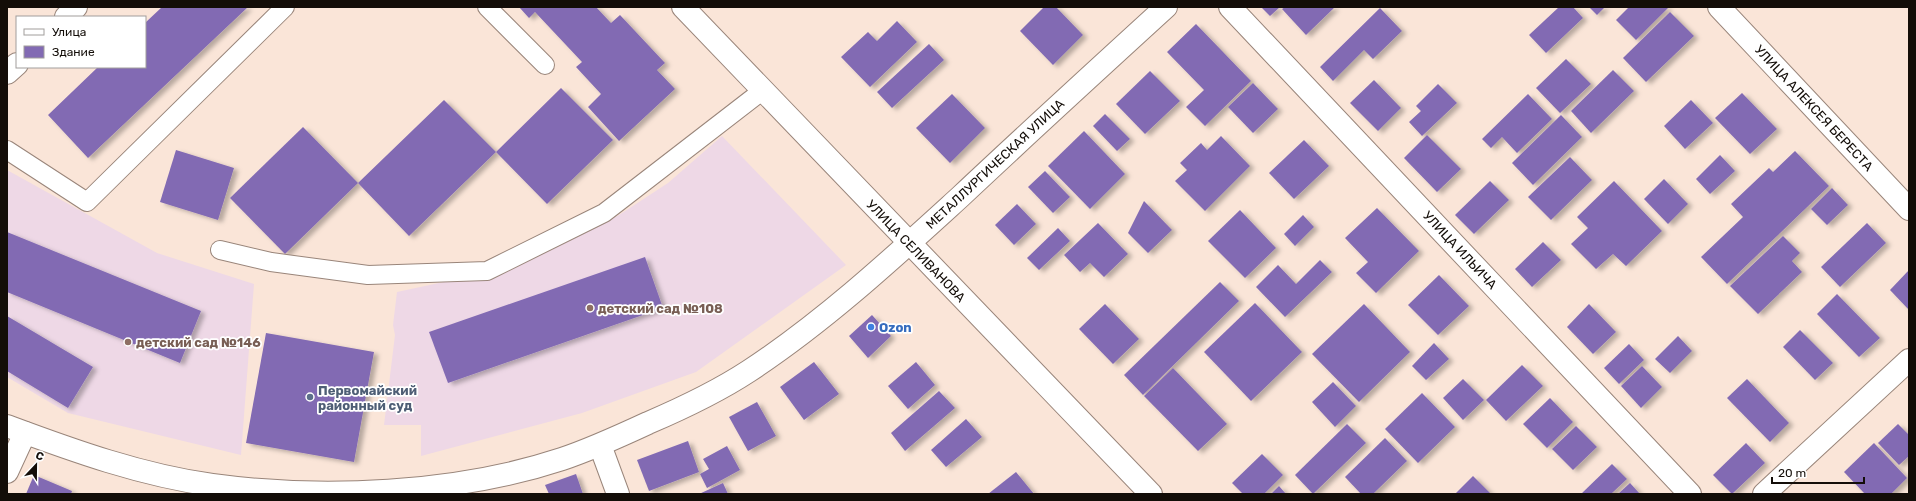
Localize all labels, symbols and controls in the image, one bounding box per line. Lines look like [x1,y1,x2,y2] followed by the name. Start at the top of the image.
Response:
[16,16,146,68] legend
[52,25,86,39] text: Улица
[1752,42,1877,174] street label: УЛИЦА АЛЕКСЕЯ БЕРЕСТА
[52,45,95,59] text: Здание
[923,96,1067,232] street label: МЕТАЛЛУРГИЧЕСКАЯ УЛИЦА
[863,197,969,305] street label: УЛИЦА СЕЛИВАНОВА
[1420,208,1500,292] street label: УЛИЦА ИЛЬИЧА
[598,301,723,316] place label: детский сад №108
[585,303,595,313] marker: детский сад №108
[879,320,912,335] place label: Ozon
[866,322,876,332] marker: Ozon
[136,335,261,350] place label: детский сад №146
[123,337,133,347] marker: детский сад №146
[318,383,417,413] place label: Первомайский районный суд
[305,392,315,402] marker: Первомайский районный суд
[16,445,56,485] north arrow
[34,449,46,464] text: С
[1772,459,1864,485] scale bar
[1778,466,1806,480] text: 20 m

